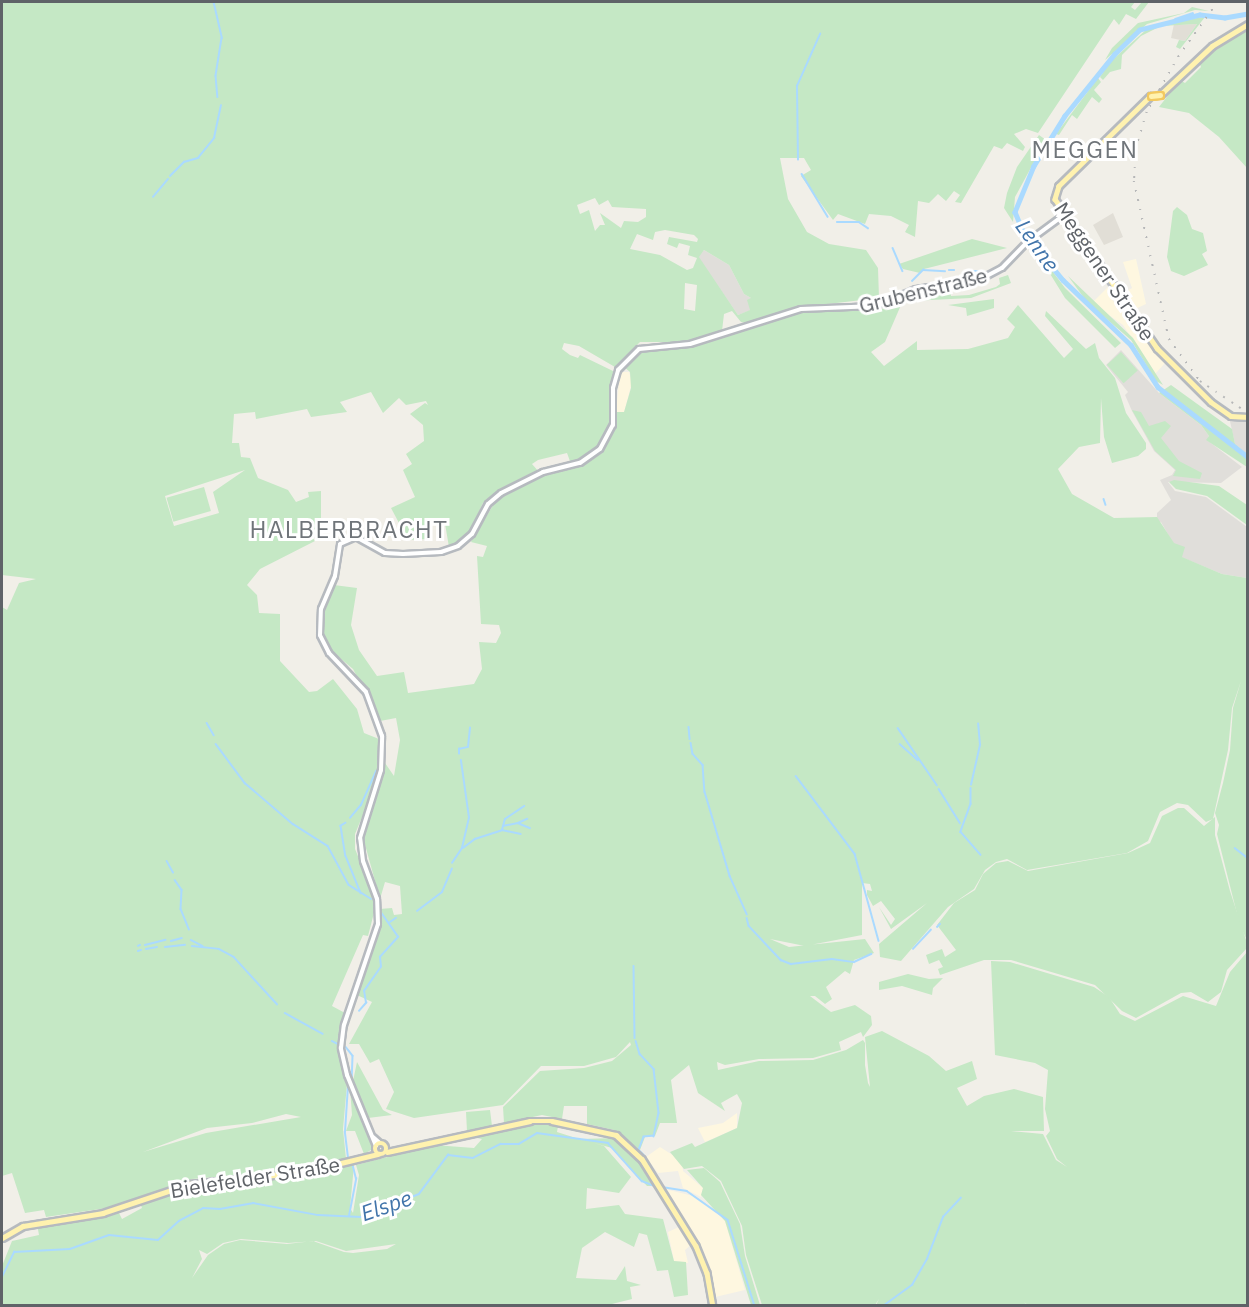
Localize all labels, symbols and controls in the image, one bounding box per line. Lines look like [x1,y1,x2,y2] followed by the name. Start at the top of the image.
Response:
[1032,136,1138,164] district label: MEGGEN
[1049,197,1161,345] street label: Meggener Straße
[1011,214,1065,276] water label: Lenne
[856,262,990,318] street label: Grubenstraße
[249,516,449,544] district label: HALBERBRACHT
[168,1151,342,1203] street label: Bielefelder Straße
[357,1184,415,1226] water label: Elspe

